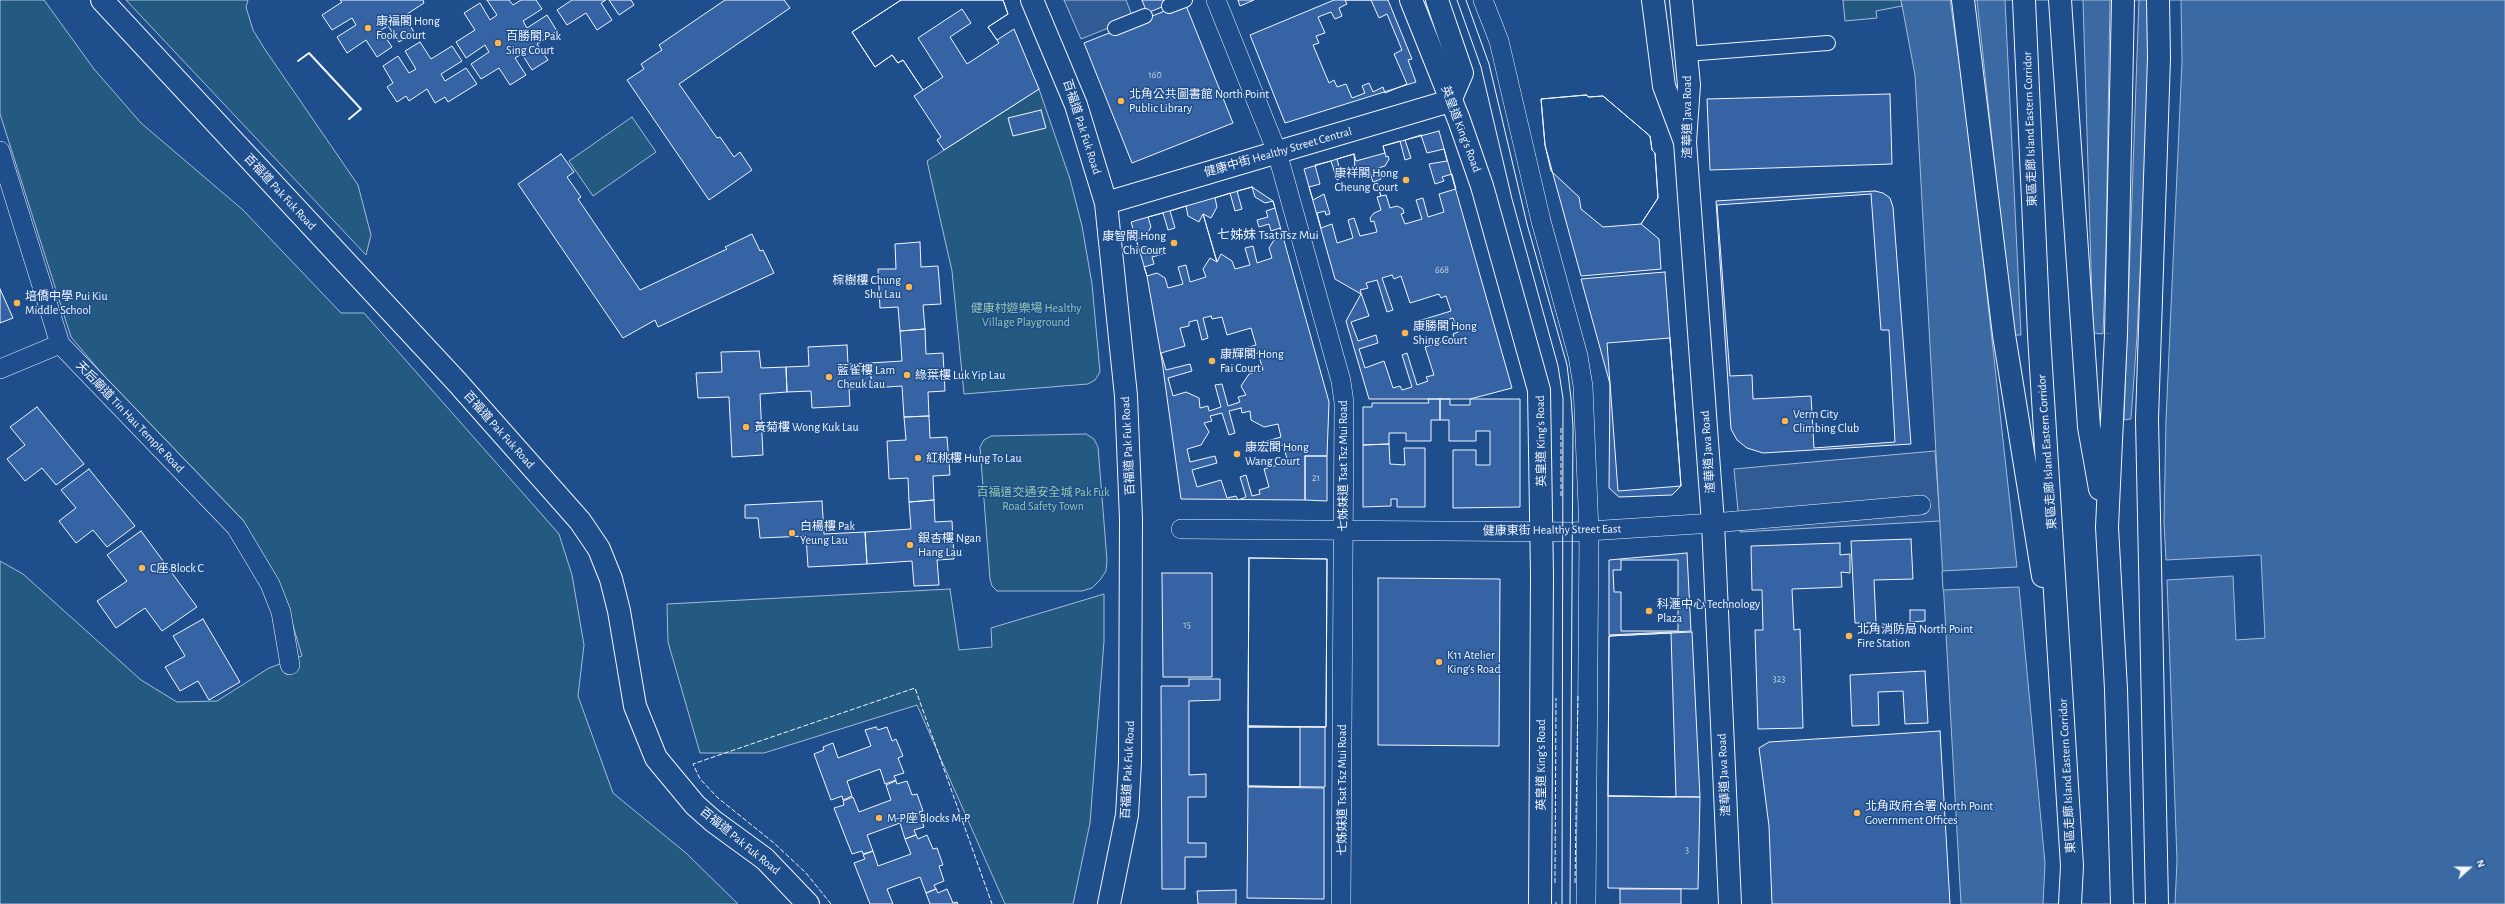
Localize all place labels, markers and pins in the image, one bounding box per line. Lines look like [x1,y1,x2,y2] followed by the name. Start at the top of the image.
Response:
[376,14,440,42] place label: 康福閣 Hong Fook Court
[363,23,373,33] marker: 康福閣 Hong Fook Court
[506,29,561,57] place label: 百勝閣 Pak Sing Court
[493,38,503,48] marker: 百勝閣 Pak Sing Court
[1129,87,1269,115] place label: 北角公共圖書館 North Point Public Library
[1116,96,1126,106] marker: 北角公共圖書館 North Point Public Library
[1334,166,1398,194] place label: 康祥閣 Hong Cheung Court
[1401,175,1411,185] marker: 康祥閣 Hong Cheung Court
[1102,229,1166,257] place label: 康智閣 Hong Chi Court
[1169,238,1179,248] marker: 康智閣 Hong Chi Court
[833,273,901,301] place label: 棕樹樓 Chung Shu Lau
[904,282,914,292] marker: 棕樹樓 Chung Shu Lau
[25,289,108,317] place label: 培僑中學 Pui Kiu Middle School
[12,298,22,308] marker: 培僑中學 Pui Kiu Middle School
[1413,319,1477,347] place label: 康勝閣 Hong Shing Court
[1400,328,1410,338] marker: 康勝閣 Hong Shing Court
[1220,347,1284,375] place label: 康輝閣 Hong Fai Court
[1207,356,1217,366] marker: 康輝閣 Hong Fai Court
[837,363,895,391] place label: 藍雀樓 Lam Cheuk Lau
[915,368,1005,382] place label: 綠葉樓 Luk Yip Lau
[902,370,912,380] marker: 綠葉樓 Luk Yip Lau
[824,372,834,382] marker: 藍雀樓 Lam Cheuk Lau
[1793,407,1859,435] place label: Verm City Climbing Club
[1780,416,1790,426] marker: Verm City Climbing Club
[754,420,859,434] place label: 黃菊樓 Wong Kuk Lau
[741,422,751,432] marker: 黃菊樓 Wong Kuk Lau
[1245,440,1309,468] place label: 康宏閣 Hong Wang Court
[1232,449,1242,459] marker: 康宏閣 Hong Wang Court
[926,451,1022,465] place label: 紅桃樓 Hung To Lau
[913,453,923,463] marker: 紅桃樓 Hung To Lau
[800,519,855,547] place label: 白楊樓 Pak Yeung Lau
[787,528,797,538] marker: 白楊樓 Pak Yeung Lau
[918,531,981,559] place label: 銀杏樓 Ngan Hang Lau
[905,540,915,550] marker: 銀杏樓 Ngan Hang Lau
[150,561,204,575] place label: C座 Block C
[137,563,147,573] marker: C座 Block C
[1657,597,1760,625] place label: 科滙中心 Technology Plaza
[1644,606,1654,616] marker: 科滙中心 Technology Plaza
[1857,622,1973,650] place label: 北角消防局 North Point Fire Station
[1844,631,1854,641] marker: 北角消防局 North Point Fire Station
[1447,648,1501,676] place label: K11 Atelier King’s Road
[1434,657,1444,667] marker: K11 Atelier King’s Road
[1865,799,1993,827] place label: 北角政府合署 North Point Government Offices
[1852,808,1862,818] marker: 北角政府合署 North Point Government Offices
[887,811,970,825] place label: M-P座 Blocks M-P
[874,813,884,823] marker: M-P座 Blocks M-P

